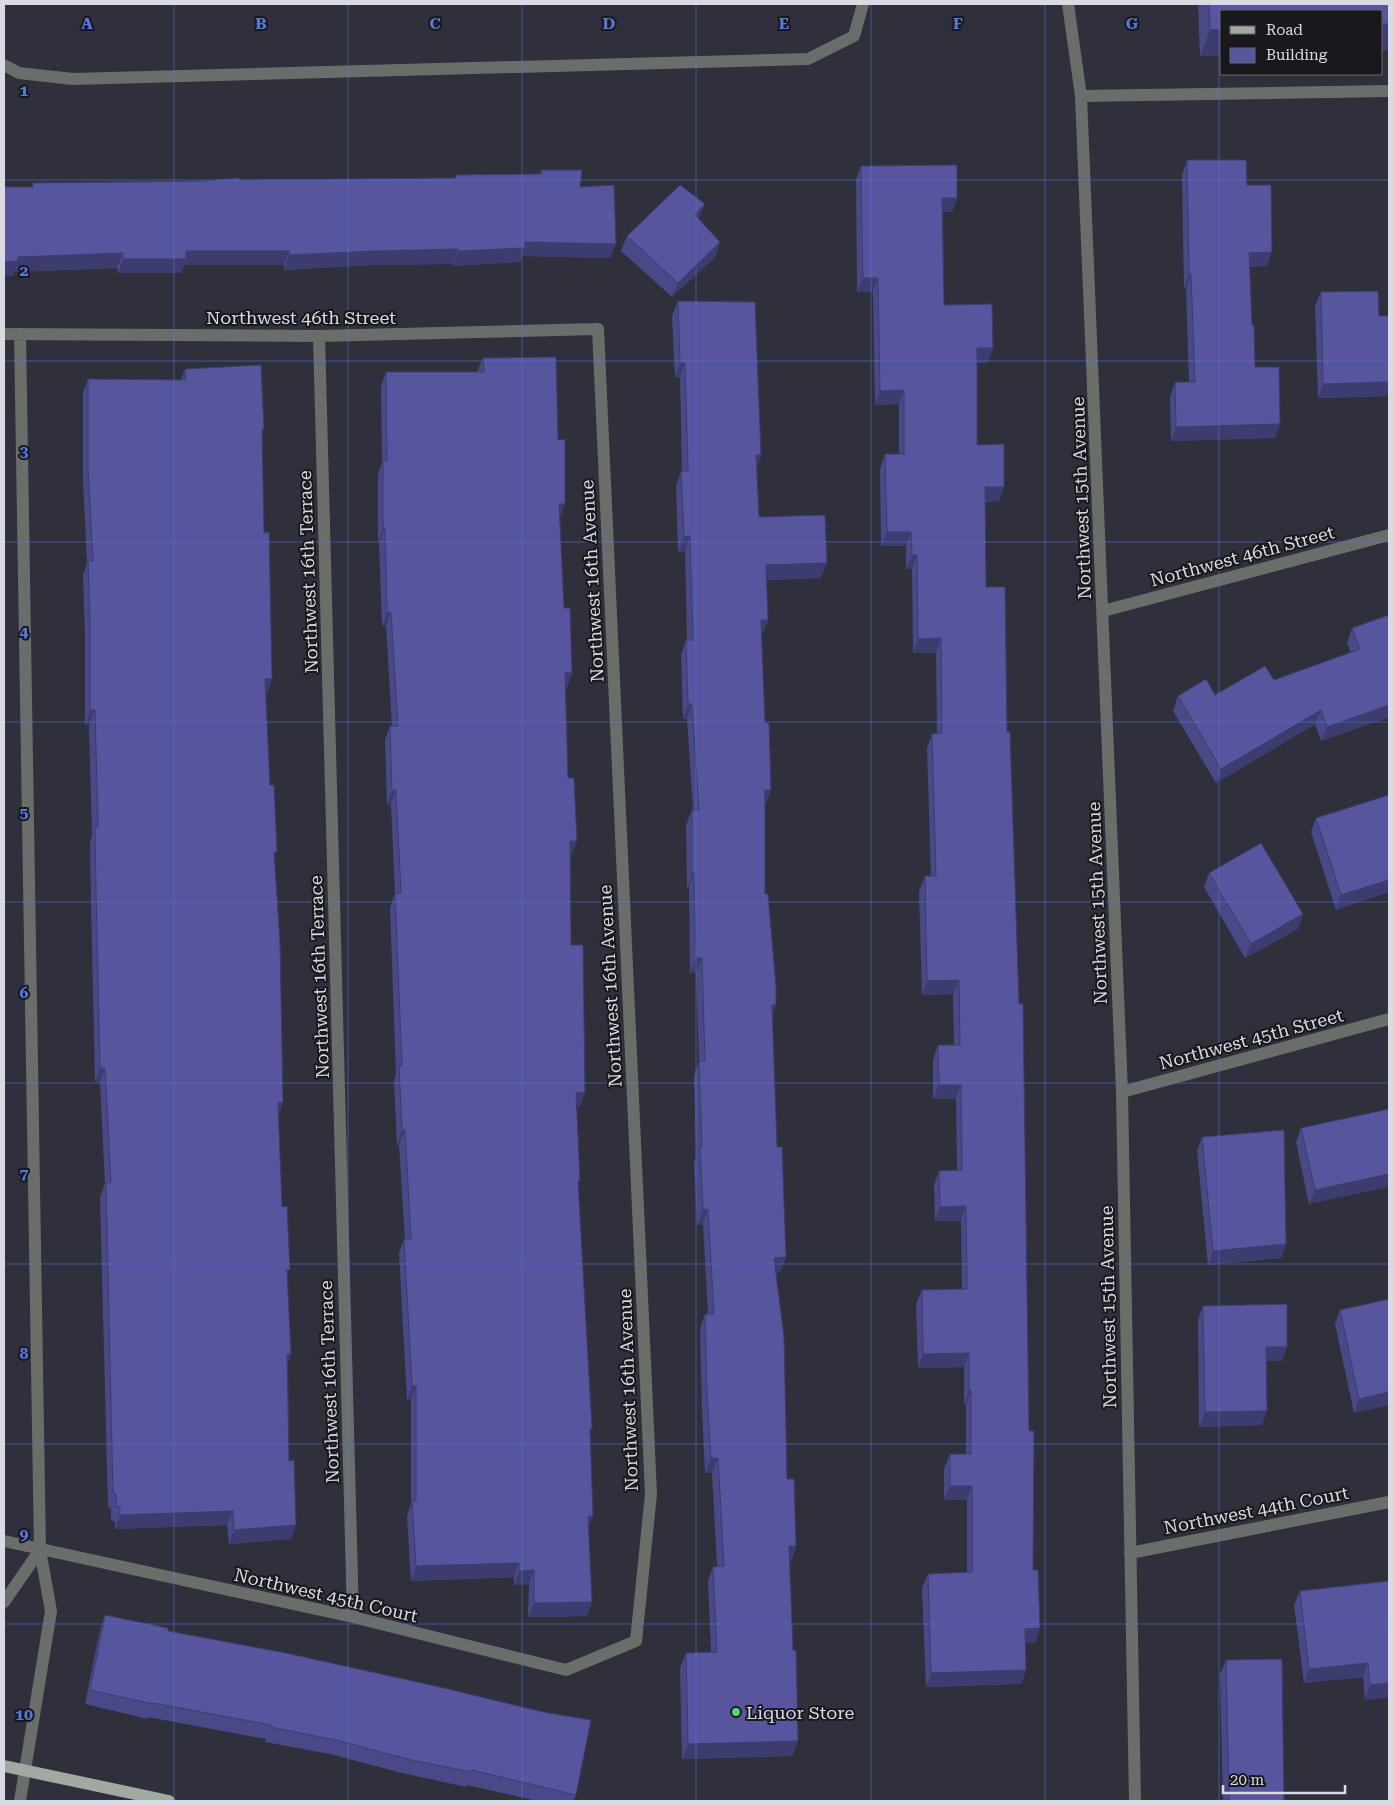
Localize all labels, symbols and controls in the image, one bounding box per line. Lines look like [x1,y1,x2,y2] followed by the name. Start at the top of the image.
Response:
[1220,10,1383,75] legend
[81,14,93,33] text: A
[255,14,267,33] text: B
[429,14,441,33] text: C
[603,14,616,33] text: D
[779,14,789,33] text: E
[953,14,963,33] text: F
[1126,14,1139,33] text: G
[1266,21,1303,39] text: Road
[1266,46,1328,64] text: Building
[20,81,29,100] text: 1
[20,261,29,280] text: 2
[206,307,396,328] street label: Northwest 46th Street
[1067,396,1095,600] street label: Northwest 15th Avenue
[20,442,29,461] text: 3
[294,470,322,674] street label: Northwest 16th Terrace
[576,479,608,683] street label: Northwest 16th Avenue
[1148,521,1337,591] street label: Northwest 46th Street
[20,622,29,641] text: 4
[1083,801,1111,1005] street label: Northwest 15th Avenue
[20,803,29,822] text: 5
[305,875,333,1079] street label: Northwest 16th Terrace
[594,884,626,1088] street label: Northwest 16th Avenue
[20,983,29,1002] text: 6
[1157,1004,1346,1074] street label: Northwest 45th Street
[20,1164,29,1183] text: 7
[1096,1205,1120,1409] street label: Northwest 15th Avenue
[315,1280,343,1484] street label: Northwest 16th Terrace
[614,1288,642,1492] street label: Northwest 16th Avenue
[20,1344,29,1363] text: 8
[1162,1482,1351,1538] street label: Northwest 44th Court
[20,1525,29,1544] text: 9
[232,1564,420,1626] street label: Northwest 45th Court
[746,1702,854,1723] place label: Liquor Store
[15,1705,33,1724] text: 10
[730,1706,742,1718] marker: Liquor Store
[1223,1762,1346,1794] scale bar
[1230,1771,1265,1789] text: 20 m

